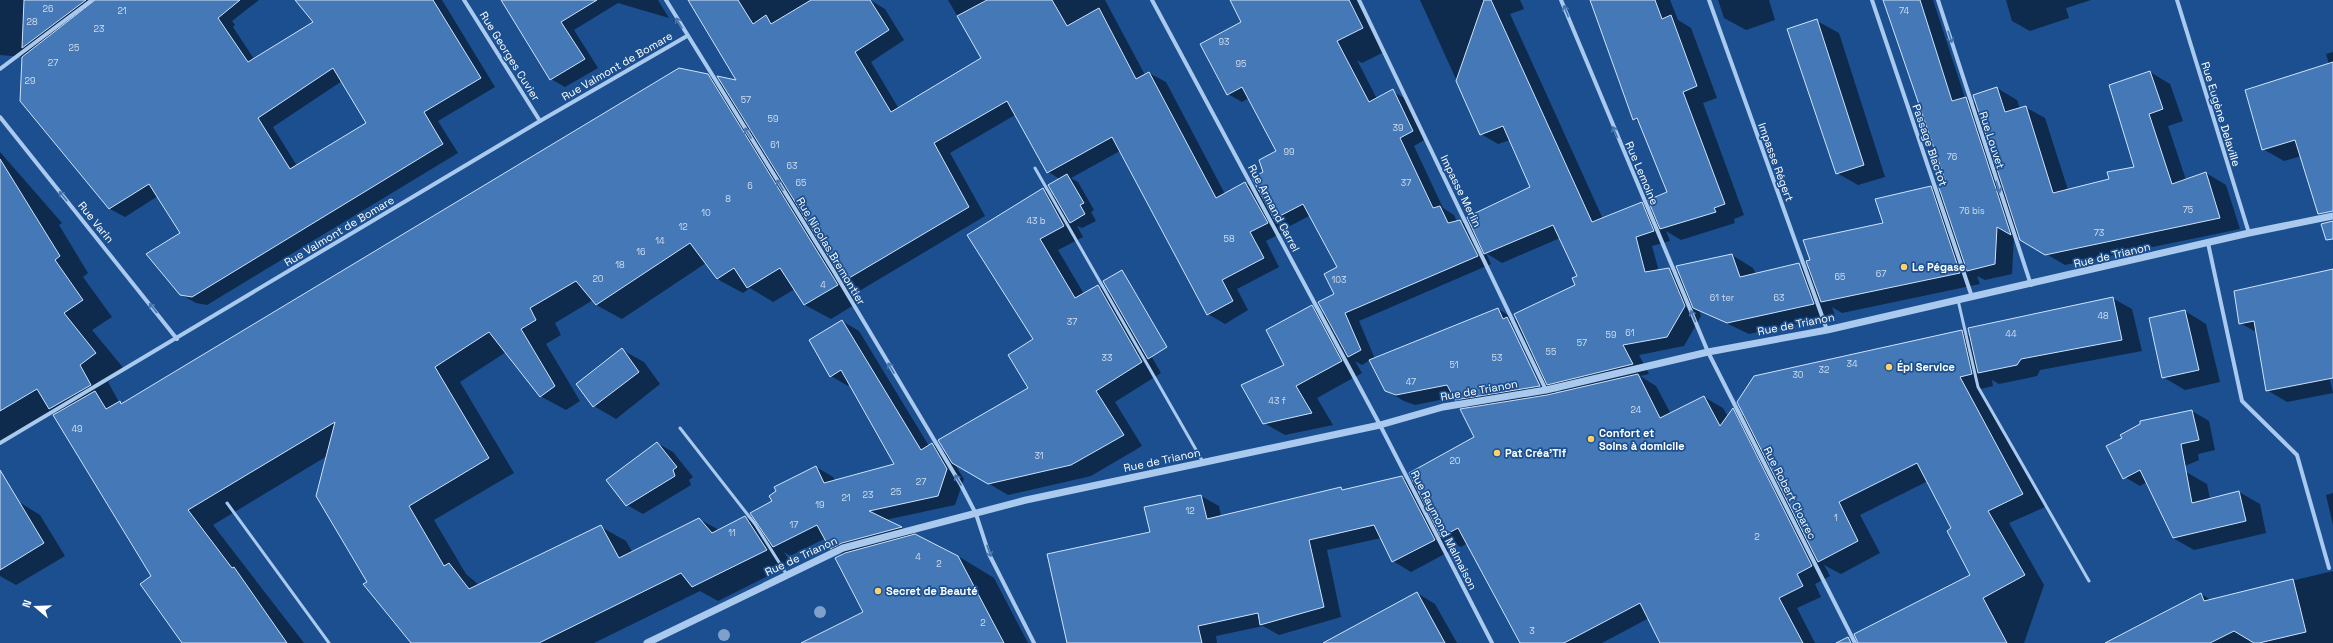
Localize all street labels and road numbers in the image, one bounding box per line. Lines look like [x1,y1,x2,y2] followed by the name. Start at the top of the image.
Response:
[477,9,543,103] street label: Rue Georges Cuvier
[559,28,675,104] street label: Rue Valmont de Bomare
[2198,60,2244,168] street label: Rue Eugène Delaville
[1909,102,1951,188] street label: Passage Blactot
[1976,110,2008,170] street label: Rue Louvet
[1755,121,1797,203] street label: Impasse Régert
[1622,139,1662,207] street label: Rue Lemoine
[1437,153,1485,229] street label: Impasse Merlin
[1245,162,1303,254] street label: Rue Armand Carrel
[281,193,397,269] street label: Rue Valmont de Bomare
[793,195,869,307] street label: Rue Nicolas Bremontier
[75,198,117,246] street label: Rue Varin
[2072,239,2152,271] street label: Rue de Trianon
[1756,310,1836,338] street label: Rue de Trianon
[1439,376,1519,404] street label: Rue de Trianon
[1761,444,1819,542] street label: Rue Robert Cloarec
[1122,445,1202,475] street label: Rue de Trianon
[1408,468,1480,592] street label: Rue Raymond Malmaison
[763,533,839,579] street label: Rue de Trianon

